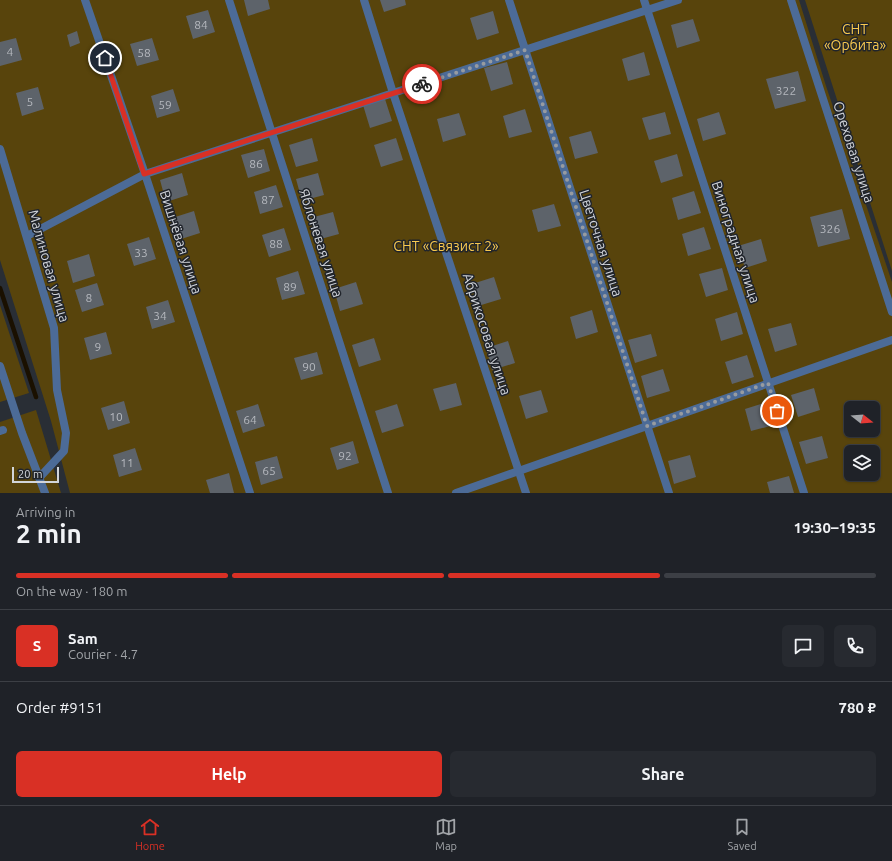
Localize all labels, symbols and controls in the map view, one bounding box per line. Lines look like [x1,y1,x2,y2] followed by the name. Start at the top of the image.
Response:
[194,18,208,31] house number: 84
[824,21,886,53] park label: СНТ «Орбита»
[88,41,122,75] pin
[7,45,14,58] house number: 4
[137,46,151,59] house number: 58
[94,47,116,69] icon: home
[402,64,442,104] courier
[411,73,433,95] icon: bike
[776,84,796,97] house number: 322
[27,95,33,108] house number: 5
[158,98,172,111] house number: 59
[830,99,878,205] street label: Ореховая улица
[249,157,263,170] house number: 86
[709,179,763,305] street label: Виноградная улица
[296,187,346,299] street label: Яблоневая улица
[157,188,205,296] street label: Вишнёвая улица
[576,188,626,298] street label: Цветочная улица
[261,193,275,206] house number: 87
[25,208,73,324] street label: Малиновая улица
[820,222,840,235] house number: 326
[269,237,283,250] house number: 88
[393,238,499,254] park label: СНТ «Связист 2»
[134,246,148,259] house number: 33
[460,271,514,397] street label: Абрикосовая улица
[283,280,297,293] house number: 89
[86,291,93,304] house number: 8
[153,309,167,322] house number: 34
[95,340,101,353] house number: 9
[302,360,316,373] house number: 90
[760,394,794,428] pin
[766,400,788,422] icon: bag
[844,401,880,437] north arrow
[844,401,880,481] map controls
[109,410,123,423] house number: 10
[243,413,257,426] house number: 64
[844,445,880,481] button: layers
[338,449,352,462] house number: 92
[120,456,134,469] house number: 11
[262,464,276,477] house number: 65
[12,465,59,484] scale bar
[18,468,42,480] text: 20 m
[16,505,75,519] text: Arriving in
[16,519,82,548] text: 2 min
[793,519,876,536] text: 19:30–19:35
[16,584,128,598] text: On the way · 180 m
[782,625,824,667] button: chat
[834,625,876,667] button: phone
[68,630,98,647] text: Sam
[33,637,41,654] text: S
[68,647,138,661] text: Courier · 4.7
[16,699,103,716] text: Order #9151
[839,699,876,716] text: 780 ₽
[16,751,442,797] button: Help
[450,751,876,797] button: Share
[135,816,165,852] tab: Home
[435,816,457,852] tab: Map
[728,816,757,852] tab: Saved

